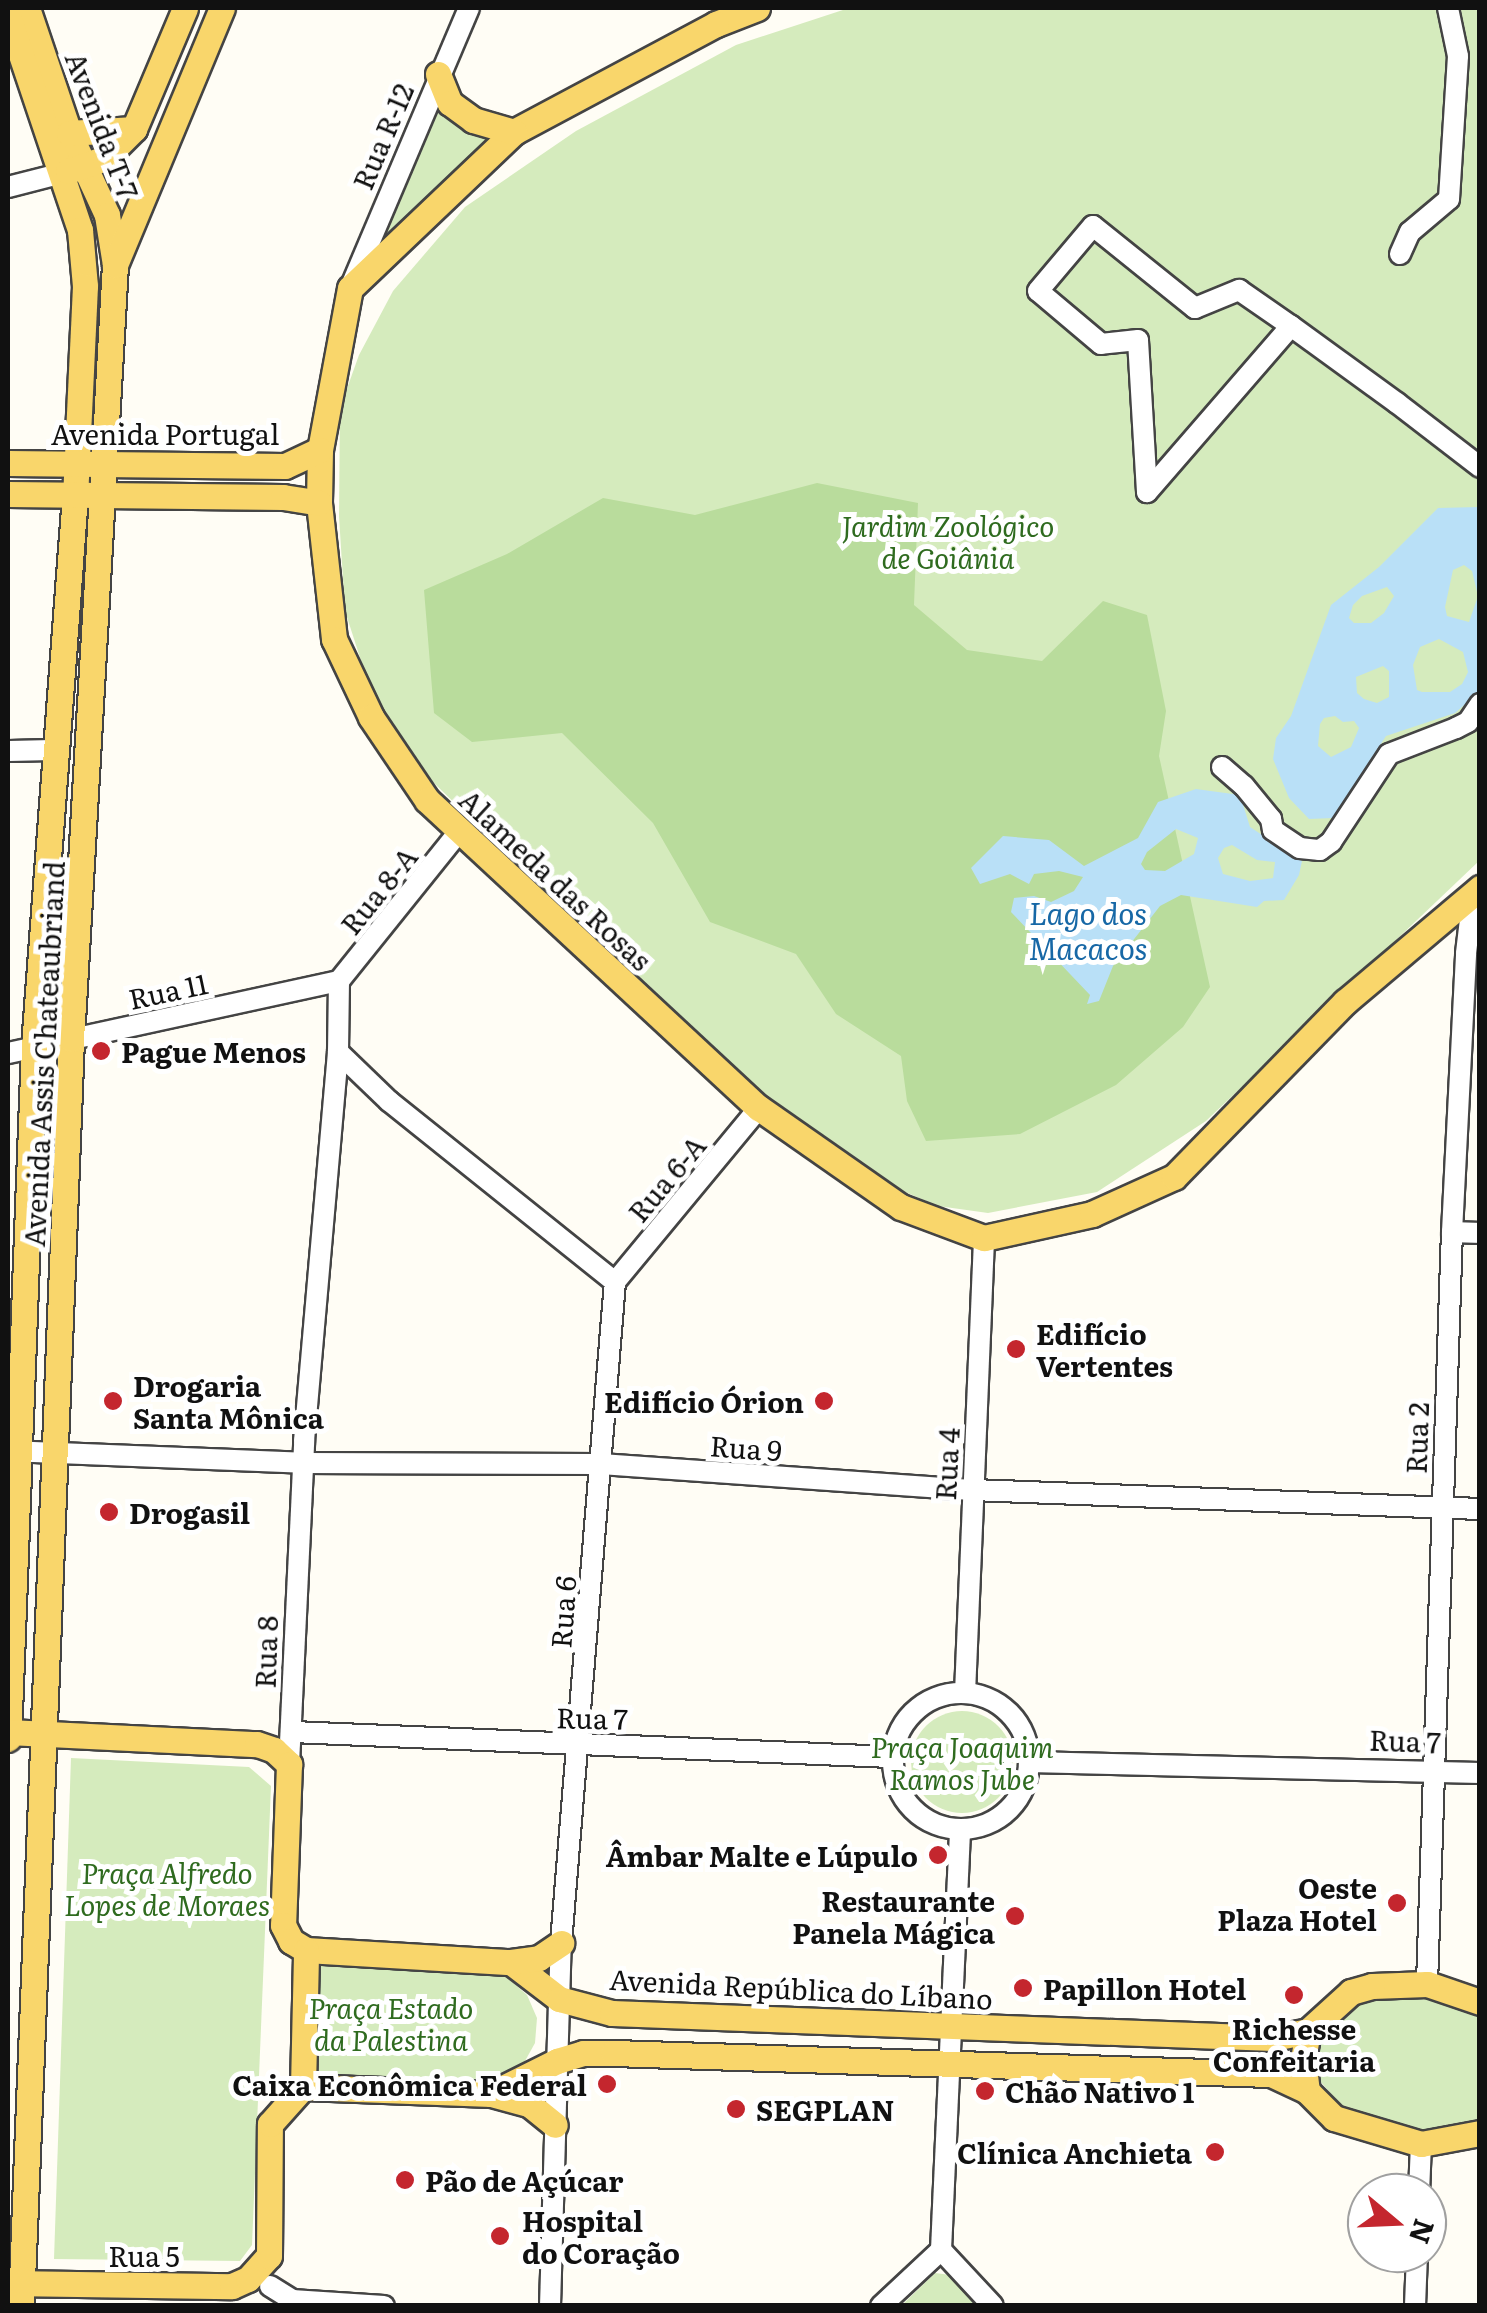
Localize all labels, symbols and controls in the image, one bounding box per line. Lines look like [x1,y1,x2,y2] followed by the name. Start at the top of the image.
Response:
[60,47,146,203] street label: Avenida T-7
[345,78,419,194] street label: Rua R-12
[51,416,279,450] street label: Avenida Portugal
[842,508,1054,574] park label: Jardim Zoológico de Goiânia
[453,781,659,977] street label: Alameda das Rosas
[333,840,423,940] street label: Rua 8-A
[16,860,70,1248] street label: Avenida Assis Chateaubriand
[1029,894,1147,964] water label: Lago dos Macacos
[125,965,211,1015] street label: Rua 11
[121,1034,306,1068] place label: Pague Menos
[90,1040,112,1062] marker: Pague Menos
[620,1128,712,1228] street label: Rua 6-A
[1036,1316,1173,1382] place label: Edifício Vertentes
[1005,1338,1027,1360] marker: Edifício Vertentes
[133,1368,324,1434] place label: Drogaria Santa Mônica
[604,1384,804,1418] place label: Edifício Órion
[102,1390,124,1412] marker: Drogaria Santa Mônica
[813,1390,835,1412] marker: Edifício Órion
[1398,1402,1434,1474] street label: Rua 2
[927,1427,965,1501] street label: Rua 4
[709,1428,783,1466] street label: Rua 9
[129,1495,250,1529] place label: Drogasil
[98,1501,120,1523] marker: Drogasil
[543,1575,581,1649] street label: Rua 6
[247,1615,283,1689] street label: Rua 8
[556,1700,628,1734] street label: Rua 7
[1369,1722,1441,1758] street label: Rua 7
[871,1729,1053,1795] park label: Praça Joaquim Ramos Jube
[606,1838,918,1872] place label: Âmbar Malte e Lúpulo
[927,1844,949,1866] marker: Âmbar Malte e Lúpulo
[64,1855,270,1921] park label: Praça Alfredo Lopes de Moraes
[1217,1870,1377,1936] place label: Oeste Plaza Hotel
[792,1883,995,1949] place label: Restaurante Panela Mágica
[1386,1892,1408,1914] marker: Oeste Plaza Hotel
[1004,1905,1026,1927] marker: Restaurante Panela Mágica
[608,1961,994,2015] street label: Avenida República do Líbano
[1043,1971,1246,2005] place label: Papillon Hotel
[1012,1977,1034,1999] marker: Papillon Hotel
[1283,1984,1305,2006] marker: Richesse Confeitaria
[309,1990,473,2056] park label: Praça Estado da Palestina
[1213,2011,1375,2077] place label: Richesse Confeitaria
[232,2067,587,2101] place label: Caixa Econômica Federal
[596,2073,618,2095] marker: Caixa Econômica Federal
[1005,2074,1194,2108] place label: Chão Nativo 1
[974,2080,996,2102] marker: Chão Nativo 1
[756,2092,894,2126] place label: SEGPLAN
[725,2098,747,2120] marker: SEGPLAN
[957,2135,1192,2169] place label: Clínica Anchieta
[1202,2139,1228,2165] marker: Clínica Anchieta
[425,2163,623,2197] place label: Pão de Açúcar
[394,2169,416,2191] marker: Pão de Açúcar
[1347,2173,1447,2273] north arrow
[522,2203,680,2269] place label: Hospital do Coração
[1400,2214,1447,2250] text: N
[487,2223,513,2249] marker: Hospital do Coração
[108,2238,180,2272] street label: Rua 5

